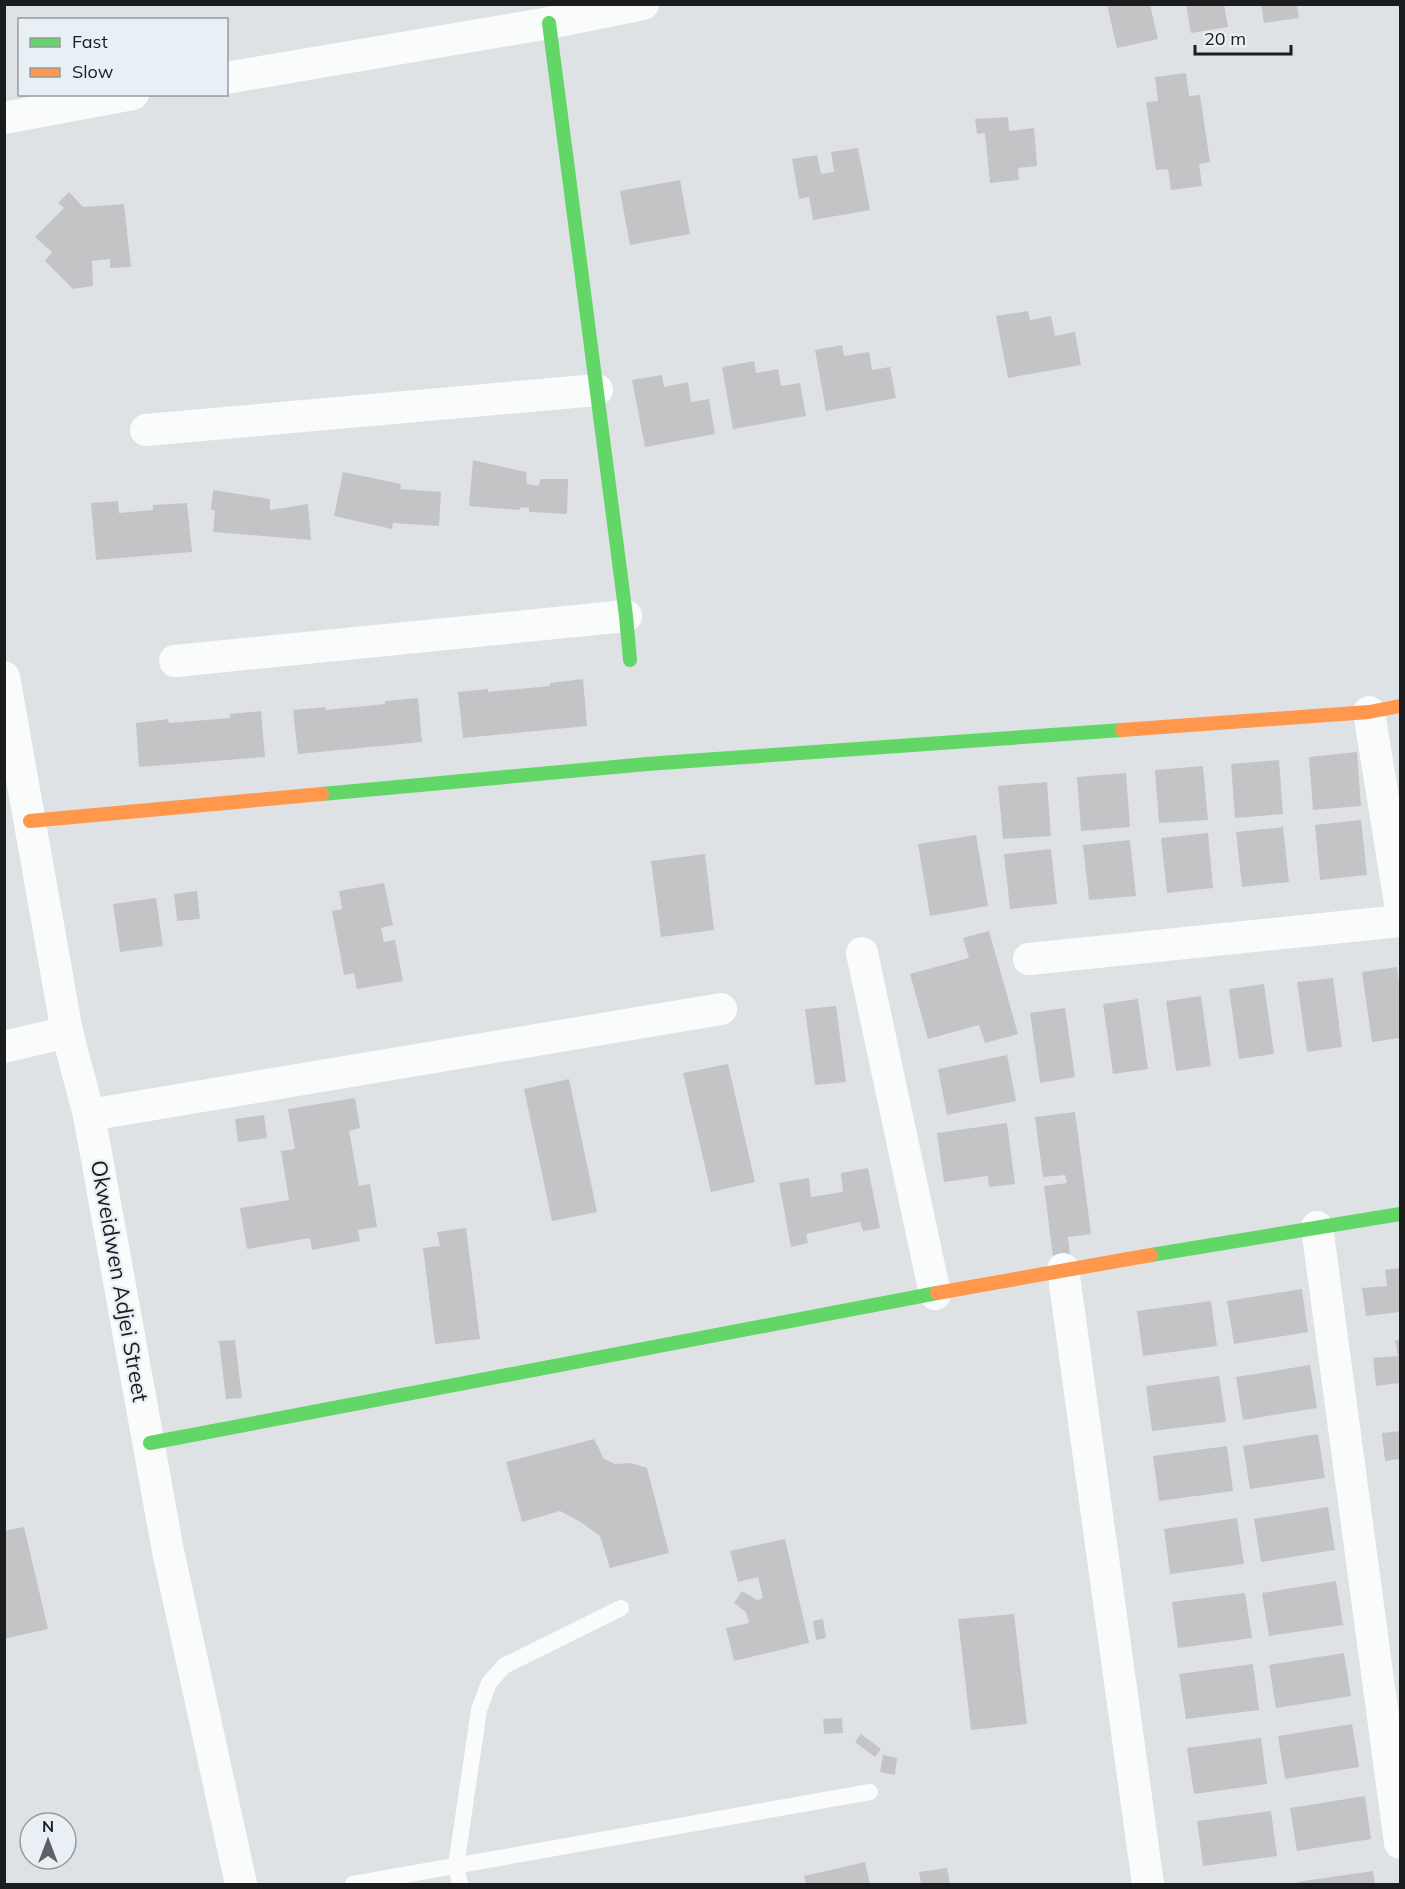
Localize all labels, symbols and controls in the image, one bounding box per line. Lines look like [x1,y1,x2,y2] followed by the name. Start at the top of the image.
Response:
[18,18,228,96] legend
[1195,18,1291,56] scale bar
[1204,27,1246,50] text: 20 m
[72,30,108,53] text: Fast
[72,60,114,83] text: Slow
[85,1158,155,1404] street label: Okweidwen Adjei Street
[18,1811,78,1871] north arrow
[42,1816,54,1836] text: N

